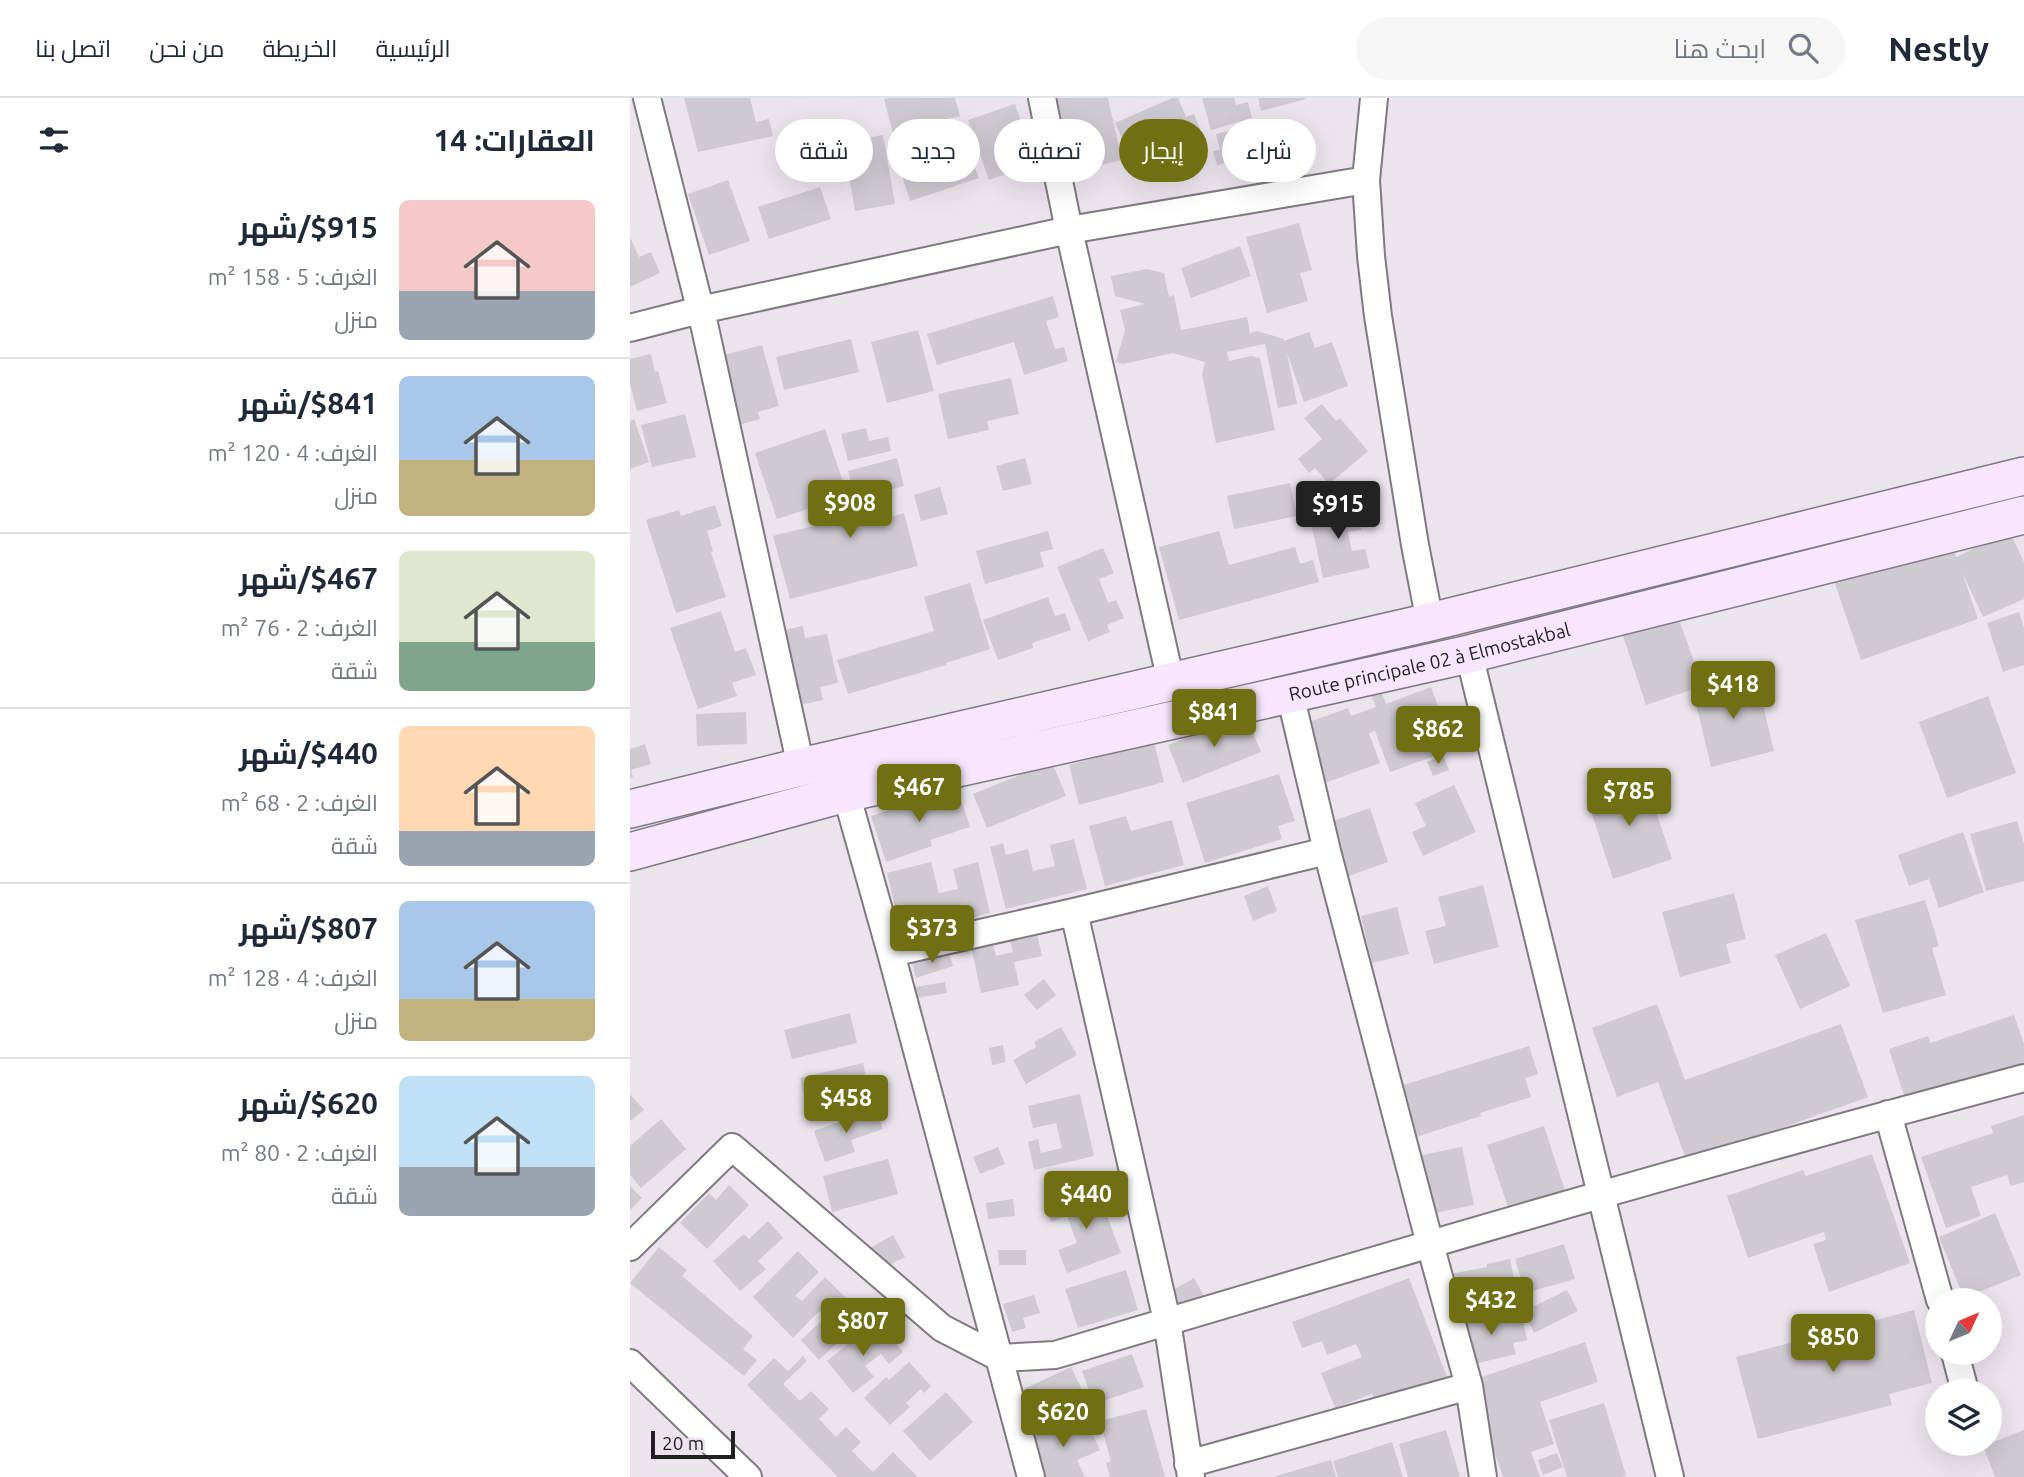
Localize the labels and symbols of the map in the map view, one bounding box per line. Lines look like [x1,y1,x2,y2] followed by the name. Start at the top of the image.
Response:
[809,480,891,540] pin: $908
[1297,482,1379,541] pin: $915
[1287,618,1572,705] street label: Route principale 02 à Elmostakbal
[1692,662,1774,721] pin: $418
[1173,690,1255,749] pin: $841
[1397,706,1479,766] pin: $862
[878,764,960,824] pin: $467
[1588,768,1670,828] pin: $785
[891,906,973,965] pin: $373
[805,1076,887,1135] pin: $458
[1045,1172,1127,1231] pin: $440
[1450,1278,1532,1337] pin: $432
[1925,1288,2002,1365] north arrow
[822,1298,904,1358] pin: $807
[1792,1314,1874,1374] pin: $850
[1022,1390,1104,1449] pin: $620
[651,1428,735,1460] scale bar

